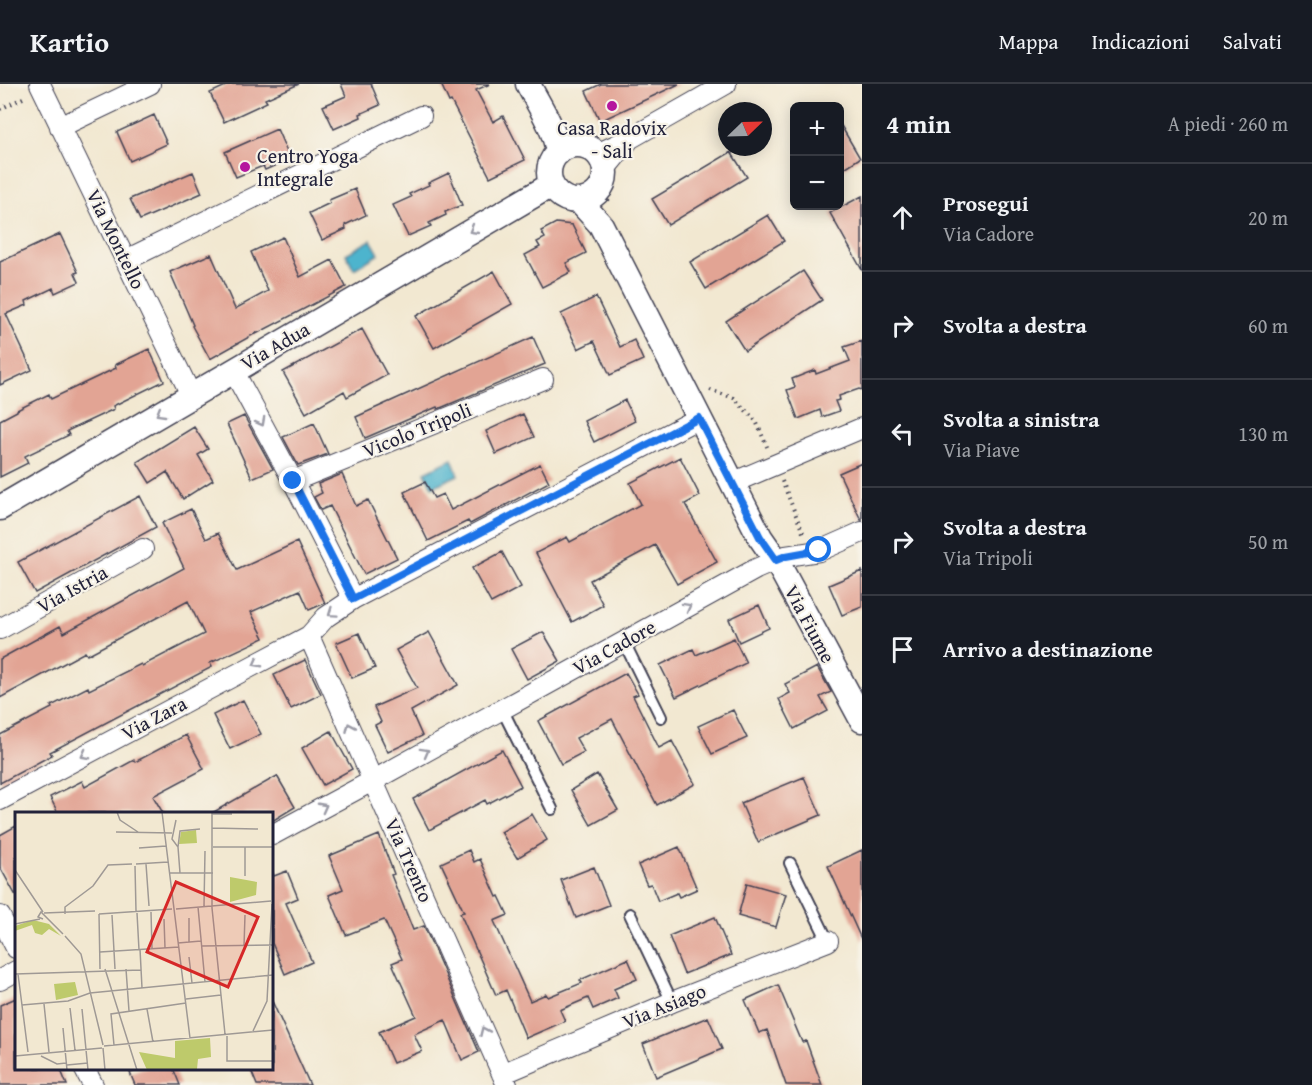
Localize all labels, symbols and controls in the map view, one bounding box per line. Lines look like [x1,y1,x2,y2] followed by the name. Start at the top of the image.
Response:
[30,21,109,62] text: Kartio
[999,26,1059,57] text: Mappa
[1092,26,1190,57] text: Indicazioni
[1223,26,1282,57] text: Salvati
[605,99,619,113] marker: Casa Radovix - Sali
[718,102,772,156] north arrow
[790,102,844,210] map controls
[790,102,844,156] button: +
[886,104,951,143] text: 4 min
[1168,109,1288,138] text: A piedi · 260 m
[557,113,667,165] place label: Casa Radovix - Sali
[257,141,359,193] place label: Centro Yoga Integrale
[790,156,844,210] button: −
[238,160,252,174] marker: Centro Yoga Integrale
[80,184,153,294] street label: Via Montello
[943,187,1029,219] text: Prosegui
[886,201,919,234] icon: ahead
[1248,203,1288,232] text: 20 m
[943,219,1034,248] text: Via Cadore
[469,223,479,235] one-way arrow
[886,309,919,342] icon: right
[943,309,1087,341] text: Svolta a destra
[1248,311,1288,340] text: 60 m
[235,314,315,377] street label: Via Adua
[358,394,476,465] street label: Vicolo Tripoli
[943,403,1100,435] text: Svolta a sinistra
[156,406,166,418] one-way arrow
[254,416,265,426] one-way arrow
[886,417,919,450] icon: left
[1238,419,1288,448] text: 130 m
[943,435,1020,464] text: Via Piave
[279,467,305,493] route end
[943,511,1087,543] text: Svolta a destra
[886,525,919,558] icon: right
[1248,527,1288,556] text: 50 m
[805,536,831,562] route start
[943,543,1033,572] text: Via Tripoli
[31,557,113,620] street label: Via Istria
[778,580,843,668] street label: Via Fiume
[681,603,691,614] one-way arrow
[328,606,339,617] one-way arrow
[567,612,661,681] street label: Via Cadore
[886,633,919,666] icon: arrive
[943,633,1153,665] text: Arrivo a destinazione
[253,656,263,667] one-way arrow
[116,688,192,747] street label: Via Zara
[345,722,357,733] one-way arrow
[81,748,91,759] one-way arrow
[419,748,429,759] one-way arrow
[316,803,327,814] one-way arrow
[15,812,273,1070] inset map
[378,813,441,907] street label: Via Trento
[618,976,710,1035] street label: Via Asiago
[479,1027,491,1038] one-way arrow

